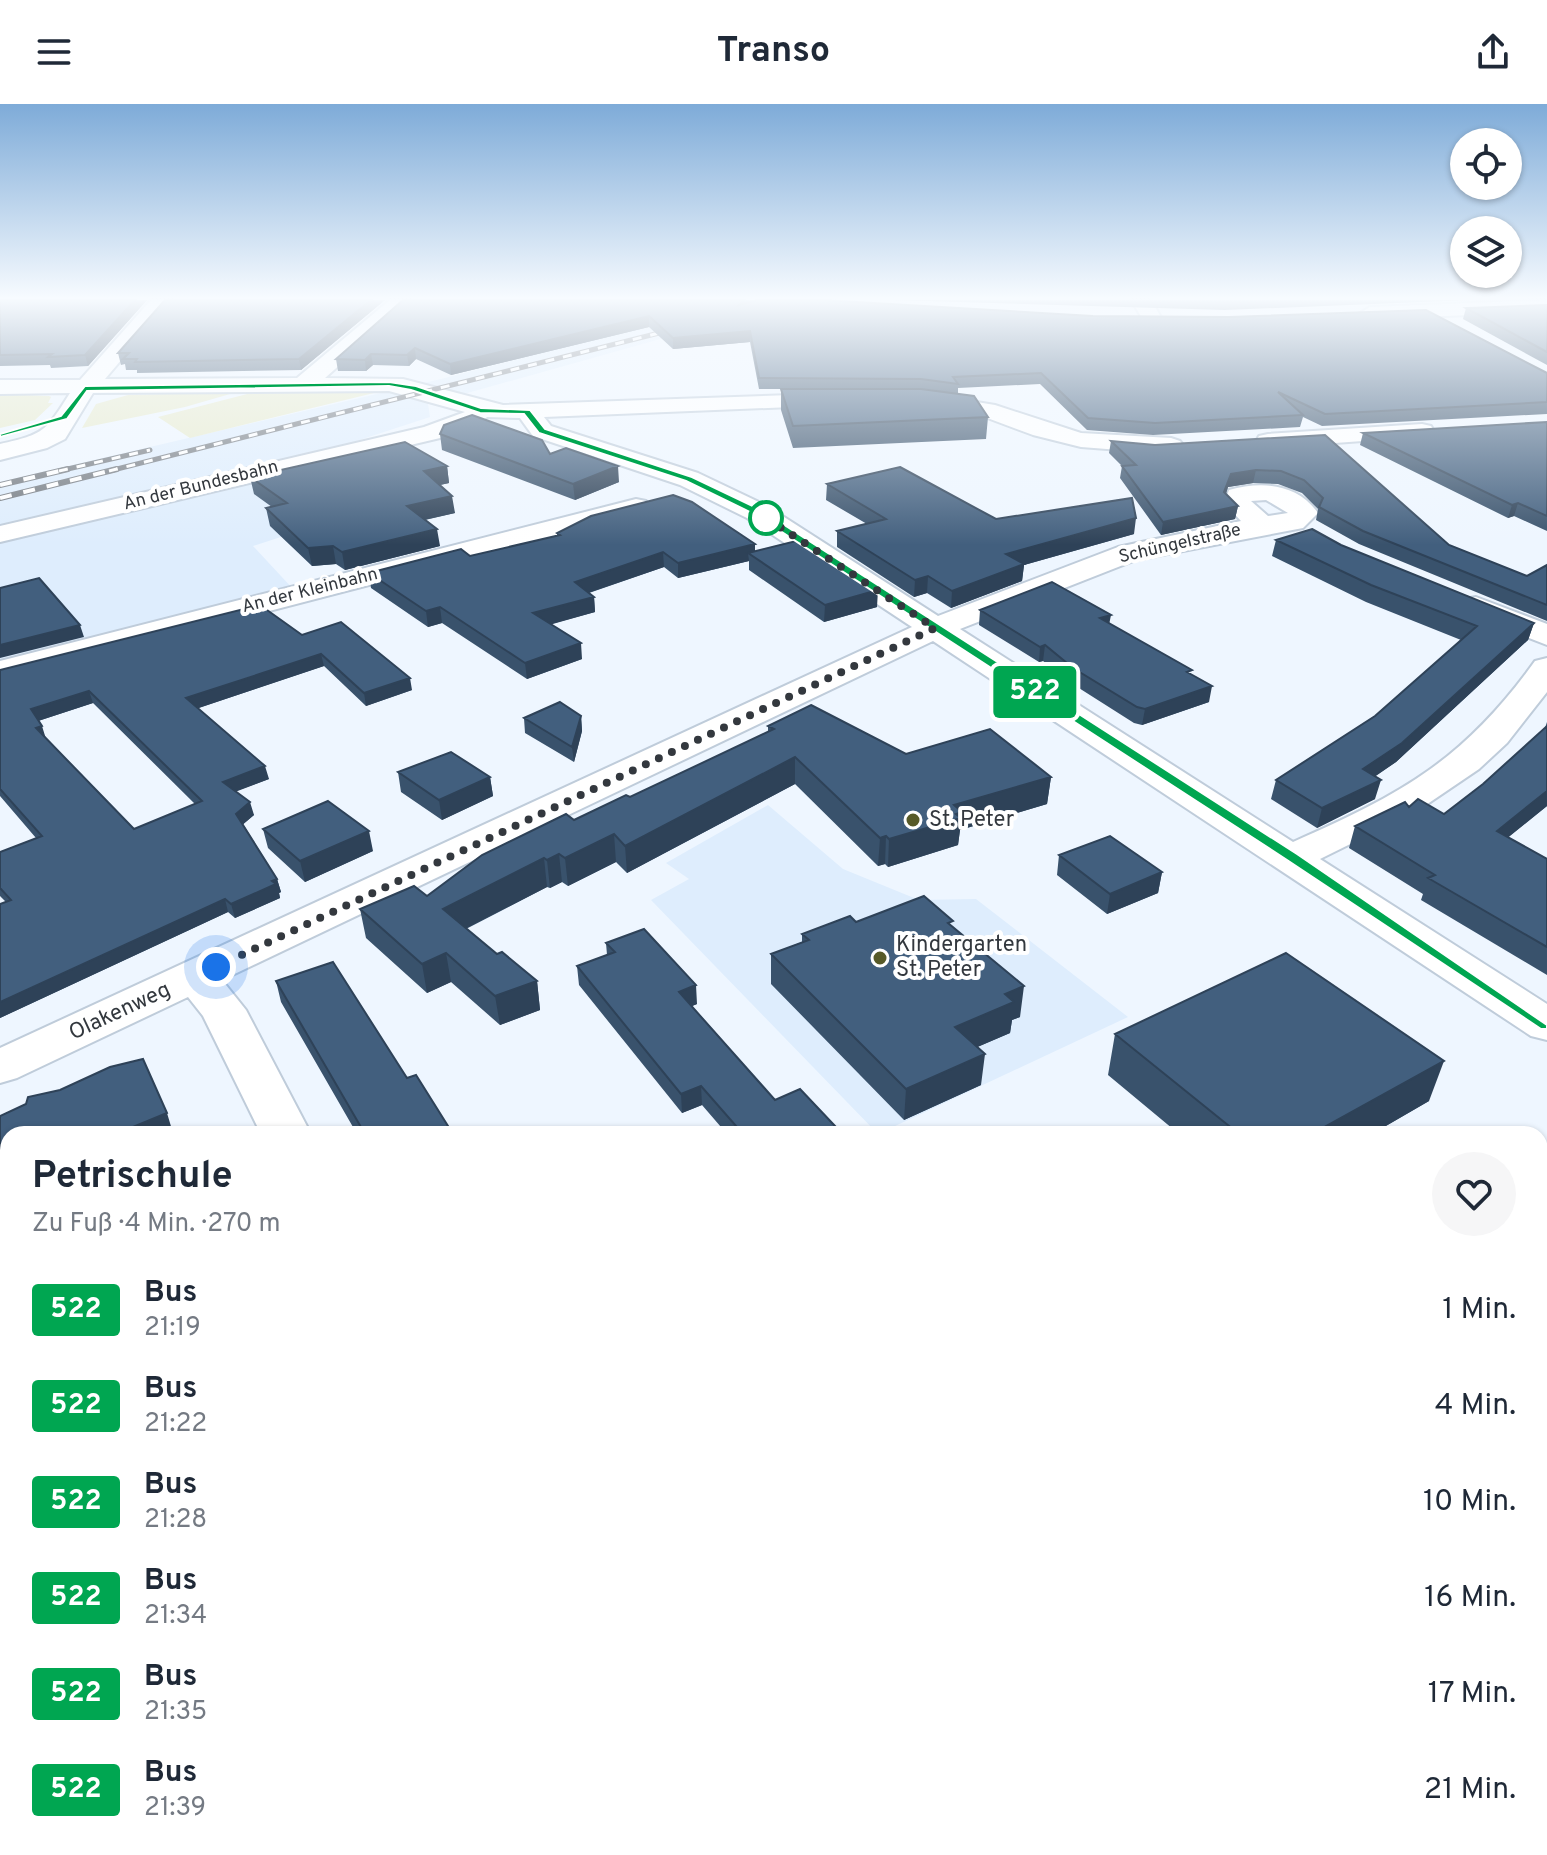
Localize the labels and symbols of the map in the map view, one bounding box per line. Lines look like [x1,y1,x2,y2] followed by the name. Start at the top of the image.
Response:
[121,456,281,516] street label: An der Bundesbahn
[749,501,783,535] unlabelled marker
[1117,519,1243,569] street label: Schüngelstraße
[240,563,380,619] street label: An der Kleinbahn
[989,666,1081,718] line badge: 522
[929,807,1015,834] place label: St. Peter
[904,811,922,829] marker: St. Peter
[896,932,1027,984] place label: Kindergarten St. Peter
[196,947,236,987] your location
[871,949,889,967] marker: Kindergarten St. Peter
[65,977,175,1047] street label: Olakenweg

